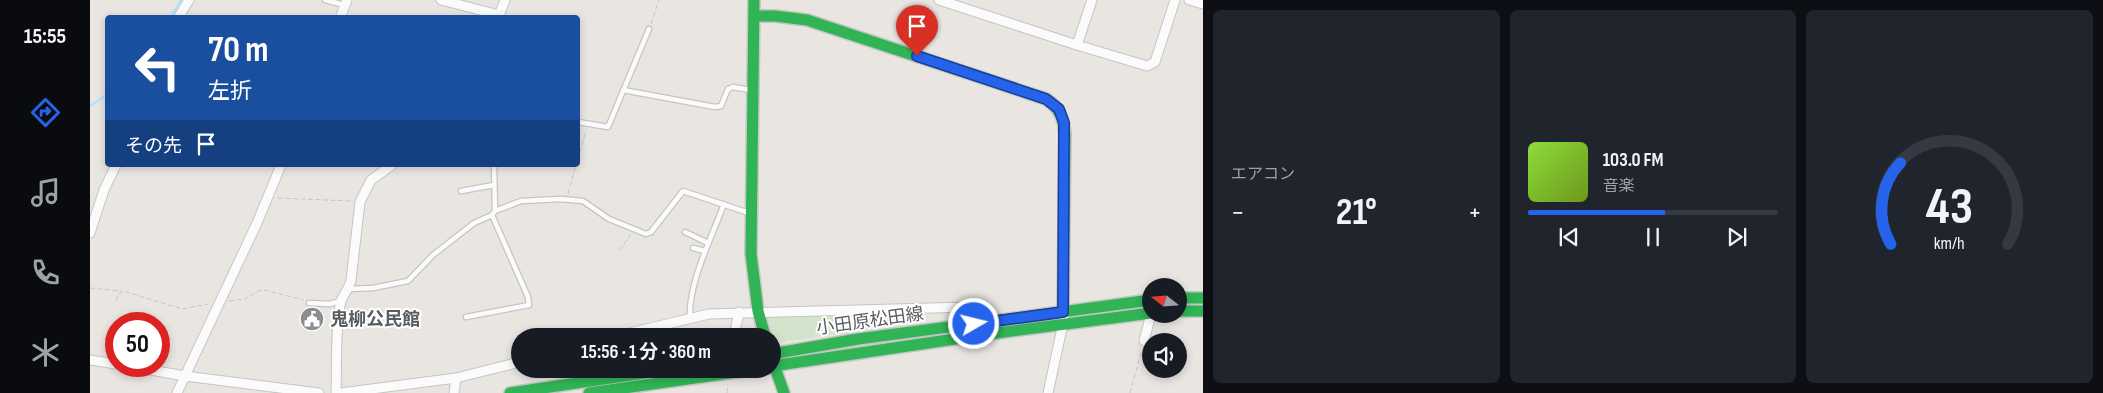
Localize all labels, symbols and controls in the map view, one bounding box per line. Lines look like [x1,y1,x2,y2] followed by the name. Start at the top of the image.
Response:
[896,5,938,56] pin
[903,12,931,40] icon: arrive
[24,23,66,50] text: 15:55
[208,29,268,72] text: 70 m
[125,35,190,100] icon: left
[208,78,252,105] text: 左折
[28,95,63,130] icon: directions
[192,130,220,158] icon: arrive
[125,135,182,158] text: その先
[1603,149,1664,172] text: 103.0 FM
[1231,165,1295,184] text: エアコン
[28,175,63,210] icon: music
[1926,176,1973,239] text: 43
[1603,177,1635,196] text: 音楽
[1336,190,1377,235] text: 21°
[1231,196,1245,229] text: −
[1468,196,1482,229] text: +
[1555,223,1583,251] icon: previous
[1639,223,1667,251] icon: pause
[1723,223,1751,251] icon: next
[1934,233,1965,254] text: km/h
[28,255,63,290] icon: phone
[1142,278,1188,322] north arrow
[1142,278,1187,378] map controls
[947,297,999,349] position arrow
[815,303,925,339] street label: 小田原松田線
[299,306,325,332] public building icon: 鬼柳公民館
[330,309,420,330] place label: 鬼柳公民館
[105,312,170,377] speed limit sign: 50
[1142,333,1187,378] button: sound
[28,335,63,370] icon: climate
[581,341,711,364] text: 15:56 · 1 分 · 360 m

